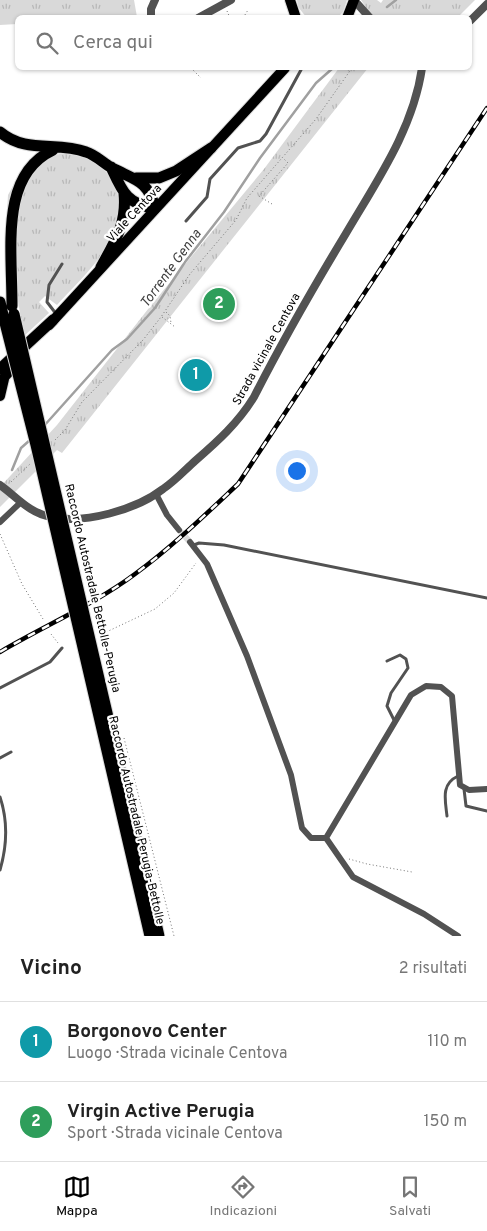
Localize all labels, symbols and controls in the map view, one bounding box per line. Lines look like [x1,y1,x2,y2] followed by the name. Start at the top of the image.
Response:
[15,15,472,70] search box
[33,29,61,57] icon: search
[73,31,153,55] text: Cerca qui
[104,181,166,246] street label: Viale Centova
[137,226,206,312] water label: Torrente Genna
[203,285,235,323] pin: 2
[229,291,304,408] street label: Strada vicinale Centova
[180,356,212,394] pin: 1
[284,458,310,484] your location
[60,482,124,694] street label: Raccordo Autostradale Bettolle-Perugia
[104,714,168,926] street label: Raccordo Autostradale Perugia-Bettolle
[20,955,82,982] text: Vicino
[399,959,467,979] text: 2 risultati
[67,1020,227,1044] text: Borgonovo Center
[33,1032,39,1052] text: 1
[427,1032,467,1052] text: 110 m
[67,1044,287,1064] text: Luogo · Strada vicinale Centova
[67,1100,255,1124] text: Virgin Active Perugia
[31,1112,41,1132] text: 2
[424,1112,467,1132] text: 150 m
[67,1124,283,1144] text: Sport · Strada vicinale Centova
[56,1173,98,1220] tab: Mappa
[210,1173,277,1220] tab: Indicazioni
[389,1173,431,1220] tab: Salvati

